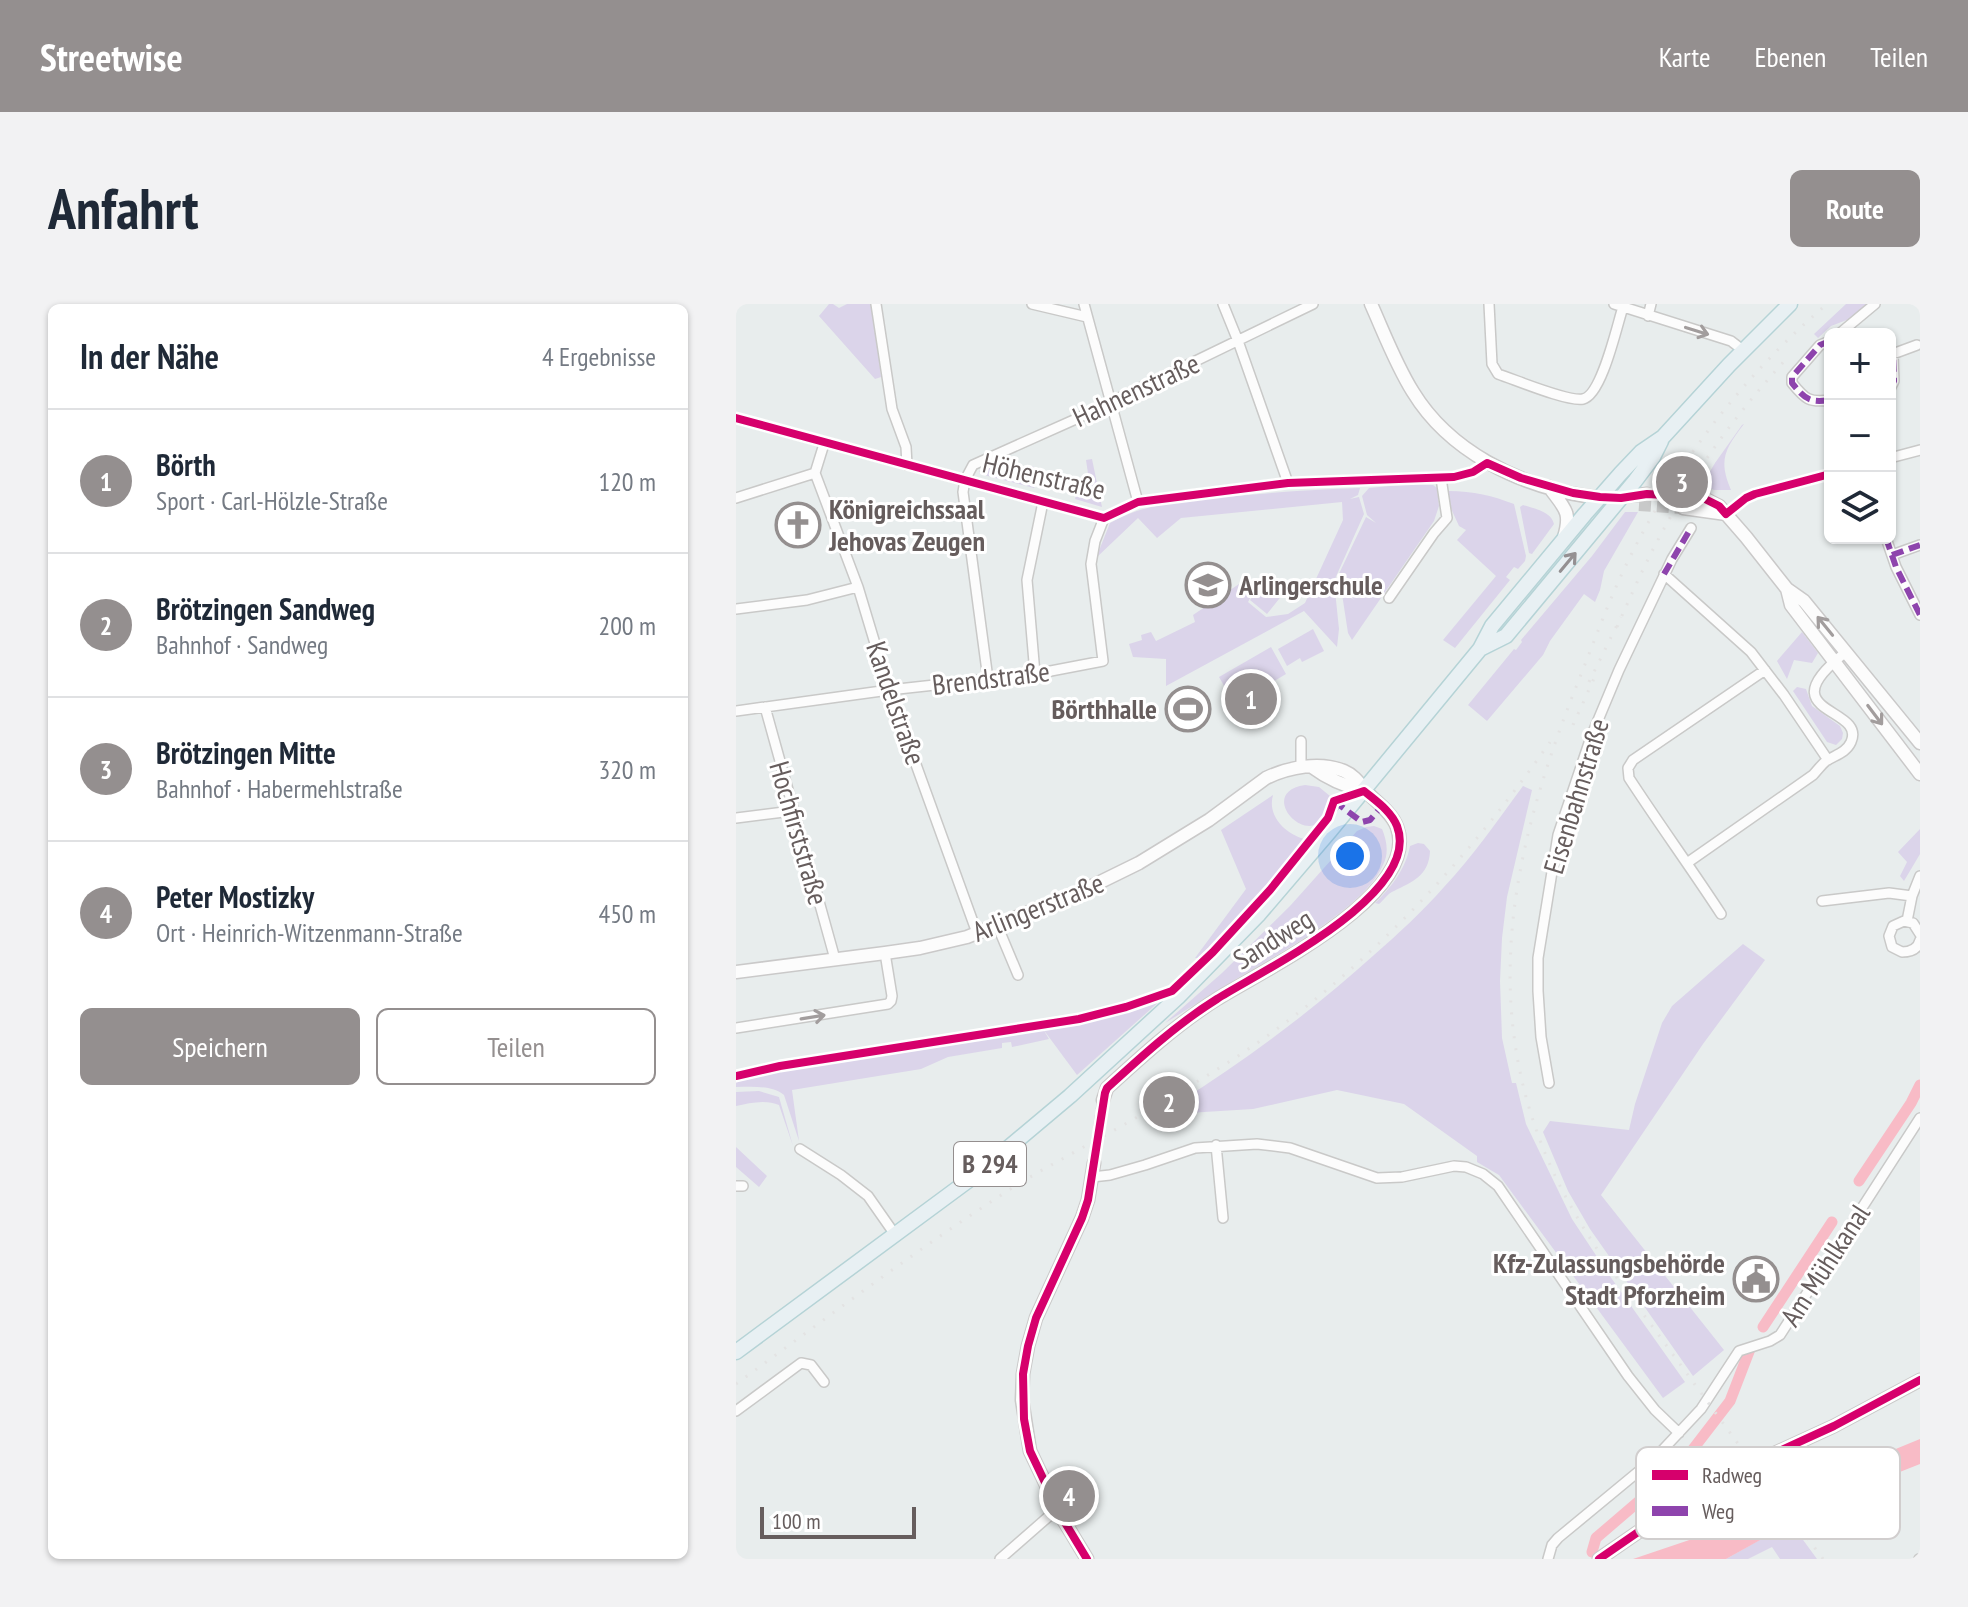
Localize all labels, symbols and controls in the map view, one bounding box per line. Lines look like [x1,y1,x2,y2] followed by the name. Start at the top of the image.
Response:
[40,32,183,81] text: Streetwise
[1659,38,1710,75] text: Karte
[1754,38,1826,75] text: Ebenen
[1870,38,1928,75] text: Teilen
[1790,170,1920,247] button: Route
[48,172,199,244] text: Anfahrt
[1684,324,1710,339] one-way arrow
[1824,328,1896,544] map controls
[1824,328,1896,400] button: +
[80,334,219,378] text: In der Nähe
[542,340,656,373] text: 4 Ergebnisse
[1066,344,1205,435] street label: Hahnenstraße
[1824,400,1896,472] button: −
[979,443,1109,508] street label: Höhenstraße
[156,445,216,484] text: Börth
[1656,452,1708,512] pin: 3
[100,465,112,498] text: 1
[598,465,656,498] text: 120 m
[1824,472,1896,544] button: layers
[156,484,388,517] text: Sport · Carl-Hölzle-Straße
[828,490,985,559] place label: Königreichssaal Jehovas Zeugen
[774,501,822,549] church icon: Königreichssaal Jehovas Zeugen
[1559,552,1577,573] one-way arrow
[1184,561,1232,609] school or university icon: Arlingerschule
[1238,566,1383,603] place label: Arlingerschule
[156,589,375,628] text: Brötzingen Sandweg
[100,609,112,642] text: 2
[598,609,656,642] text: 200 m
[1816,616,1833,637] one-way arrow
[156,628,328,661] text: Bahnhof · Sandweg
[858,636,935,769] street label: Kandelstraße
[930,652,1052,703] street label: Brendstraße
[1225,669,1277,729] pin: 1
[1164,685,1212,733] sports icon: Börthhalle
[1051,690,1157,727] place label: Börthhalle
[1866,704,1883,725] one-way arrow
[1534,714,1617,878] street label: Eisenbahnstraße
[156,733,336,772] text: Brötzingen Mitte
[100,753,112,786] text: 3
[598,753,656,786] text: 320 m
[761,757,838,909] street label: Hochfirststraße
[156,772,403,805] text: Bahnhof · Habermehlstraße
[1330,836,1370,876] your location
[967,863,1109,950] street label: Arlingerstraße
[156,877,314,916] text: Peter Mostizky
[100,897,112,930] text: 4
[598,897,656,930] text: 450 m
[1226,900,1320,977] street label: Sandweg
[156,916,463,949] text: Ort · Heinrich-Witzenmann-Straße
[80,1008,360,1085] button: Speichern
[376,1008,656,1085] button: Teilen
[800,1008,825,1023] one-way arrow
[1143,1072,1195,1132] pin: 2
[954,1142,1026,1186] road number: B 294
[1771,1196,1878,1333] street label: Am Mühlkanal
[1493,1244,1725,1313] place label: Kfz-Zulassungsbehörde Stadt Pforzheim
[1732,1255,1780,1303] public building icon: Kfz-Zulassungsbehörde Stadt Pforzheim
[1636,1447,1900,1539] legend
[1702,1461,1762,1489] text: Radweg
[1043,1466,1095,1526] pin: 4
[1702,1497,1734,1525] text: Weg
[760,1503,916,1539] scale bar
[772,1507,821,1535] text: 100 m

